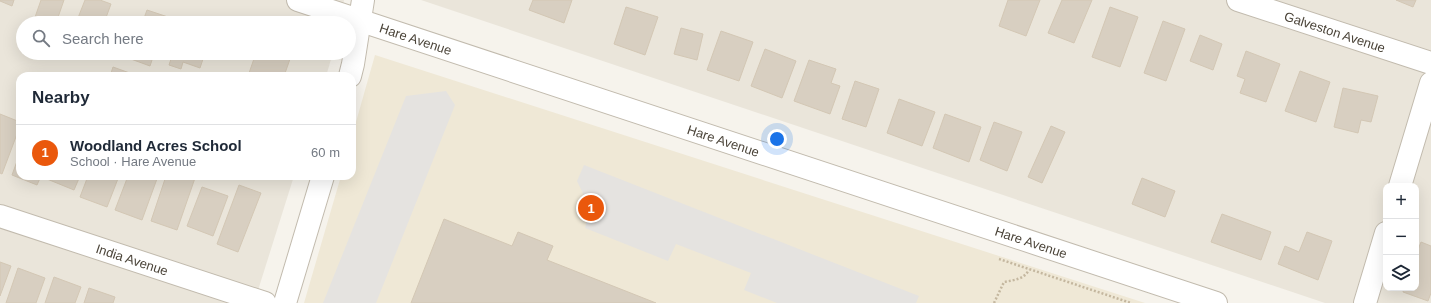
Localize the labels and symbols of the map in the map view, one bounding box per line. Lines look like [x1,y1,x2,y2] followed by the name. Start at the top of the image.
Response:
[1283,8,1387,55] street label: Galveston Avenue
[378,20,454,58] street label: Hare Avenue
[685,122,761,159] street label: Hare Avenue
[767,129,787,149] your location
[578,193,604,223] pin: 1
[993,223,1069,261] street label: Hare Avenue
[94,241,170,278] street label: India Avenue

